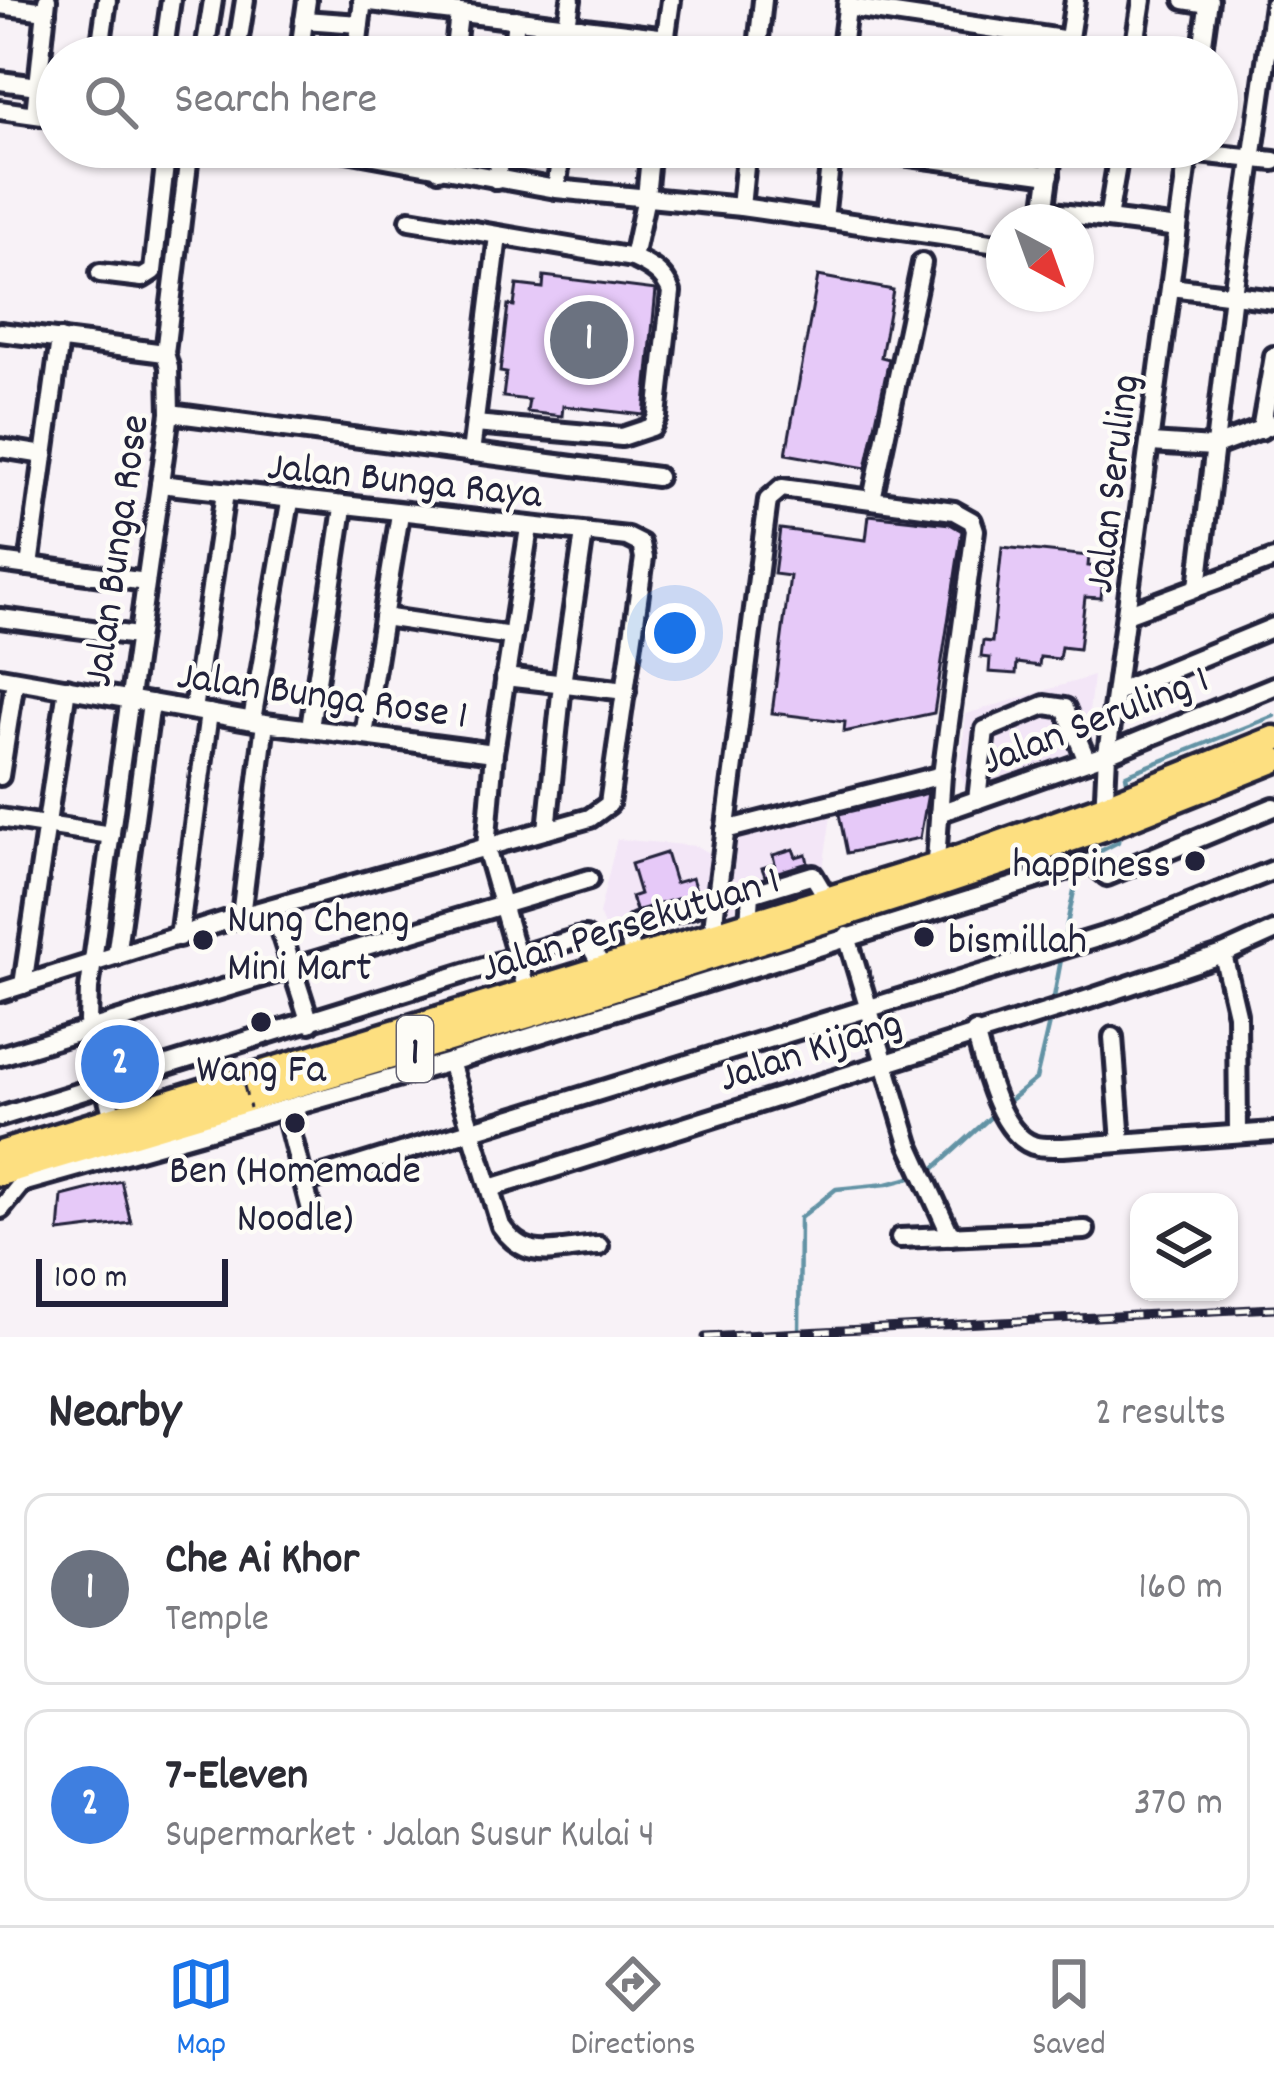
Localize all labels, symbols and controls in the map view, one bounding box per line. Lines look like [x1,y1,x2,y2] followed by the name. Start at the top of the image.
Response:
[36,36,1238,168] search box
[78,69,144,135] icon: search
[174,70,377,134] text: Search here
[986,204,1094,312] north arrow
[550,295,628,385] pin: 1
[1073,371,1159,597] street label: Jalan Seruling
[71,411,169,691] street label: Jalan Bunga Rose
[264,440,546,528] street label: Jalan Bunga Raya
[645,603,705,663] your location
[173,649,471,749] street label: Jalan Bunga Rose 1
[974,653,1219,794] street label: Jalan Seruling 1
[1012,838,1171,898] place label: happiness
[1182,848,1208,874] marker: happiness
[474,854,788,1002] street label: Jalan Persekutuan 1
[227,893,410,1001] place label: Nung Cheng Mini Mart
[948,914,1087,974] place label: bismillah
[911,924,937,950] marker: bismillah
[190,927,216,953] marker: Nung Cheng Mini Mart
[712,996,910,1111] street label: Jalan Kijang
[248,1009,274,1035] marker: Wang Fa
[397,1016,433,1082] road number: 1
[81,1019,159,1109] pin: 2
[196,1043,327,1103] place label: Wang Fa
[282,1110,308,1136] marker: Ben (Homemade Noodle)
[169,1144,421,1252] place label: Ben (Homemade Noodle)
[1130,1193,1238,1301] map controls
[1130,1193,1238,1301] button: layers
[36,1253,228,1306] scale bar
[54,1256,127,1303] text: 100 m
[48,1379,181,1451] text: Nearby
[1095,1388,1226,1443] text: 2 results
[165,1530,359,1594] text: Che Ai Khor
[86,1562,94,1617] text: 1
[1138,1562,1223,1617] text: 160 m
[165,1594,269,1649] text: Temple
[165,1746,308,1810] text: 7-Eleven
[81,1778,99,1833] text: 2
[1134,1778,1223,1833] text: 370 m
[165,1810,655,1865] text: Supermarket · Jalan Susur Kulai 4
[168,1951,234,2070] tab: Map
[571,1951,696,2070] tab: Directions
[1032,1951,1106,2070] tab: Saved

